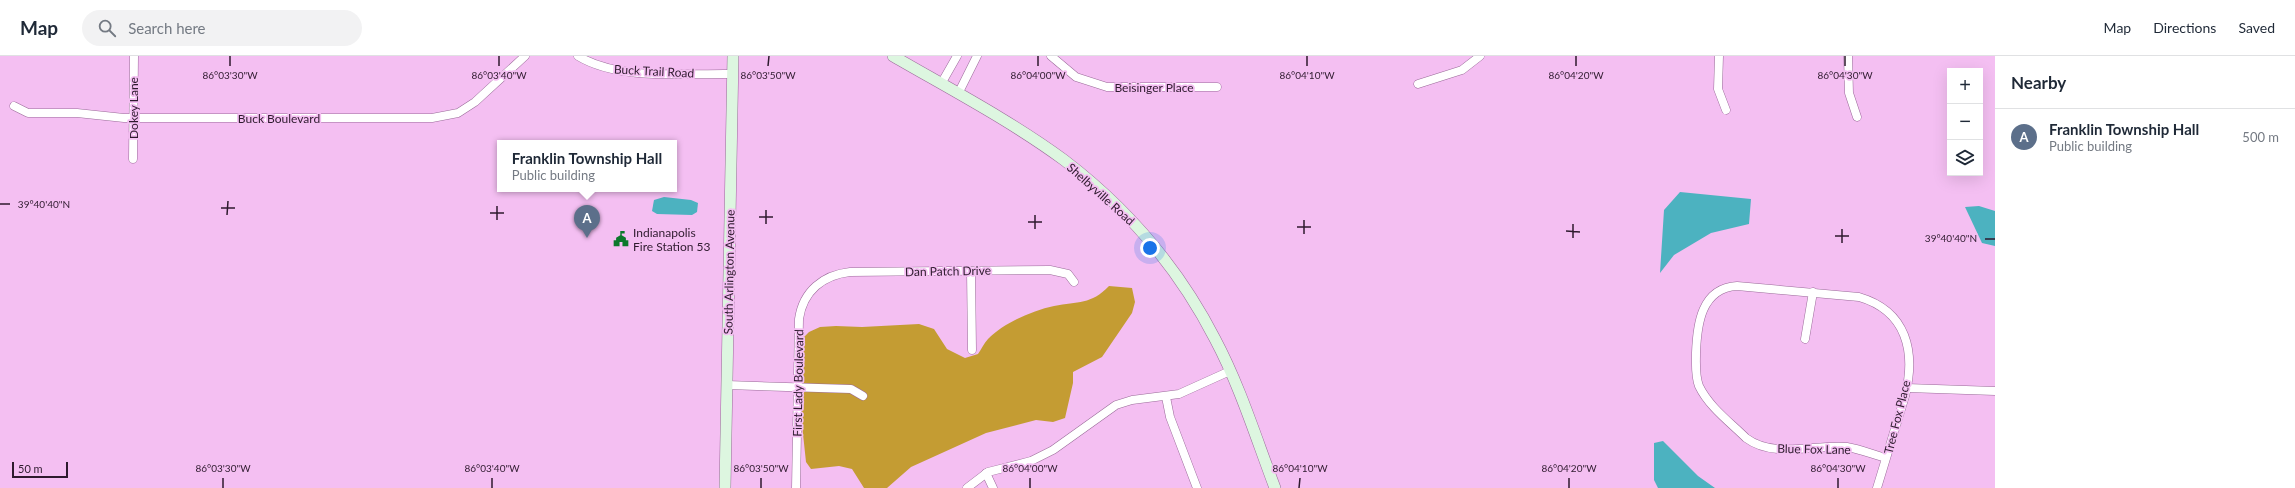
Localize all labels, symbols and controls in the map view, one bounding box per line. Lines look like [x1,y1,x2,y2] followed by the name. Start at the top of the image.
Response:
[82,10,362,46] search box
[20,16,58,39] text: Map
[96,17,118,39] icon: search
[128,19,206,37] text: Search here
[2104,19,2131,36] text: Map
[2153,19,2216,36] text: Directions
[2238,19,2275,36] text: Saved
[614,61,694,81] street label: Buck Trail Road
[1947,68,1983,176] map controls
[1947,68,1983,104] button: +
[202,69,258,81] text: 86°03'30"W
[471,69,527,81] text: 86°03'40"W
[740,69,796,81] text: 86°03'50"W
[1010,69,1066,81] text: 86°04'00"W
[1279,69,1335,81] text: 86°04'10"W
[1548,69,1604,81] text: 86°04'20"W
[1817,69,1873,81] text: 86°04'30"W
[2011,72,2066,93] text: Nearby
[126,77,141,139] street label: Dokey Lane
[1114,80,1194,95] street label: Beisinger Place
[1947,104,1983,140] button: −
[238,111,320,126] street label: Buck Boulevard
[2049,120,2199,138] text: Franklin Township Hall
[2019,129,2029,145] text: A
[2242,129,2279,145] text: 500 m
[2049,138,2132,154] text: Public building
[497,140,677,192] popup
[1947,140,1983,176] button: layers
[512,149,662,167] text: Franklin Township Hall
[1064,160,1138,228] street label: Shelbyville Road
[512,167,595,183] text: Public building
[18,198,70,210] text: 39°40'40"N
[574,205,600,238] pin: A
[720,209,738,335] street label: South Arlington Avenue
[633,225,711,254] place label: Indianapolis Fire Station 53
[612,230,630,248] public building icon: Indianapolis Fire Station 53
[1925,232,1977,244] text: 39°40'40"N
[1140,238,1160,258] your location
[905,263,991,279] street label: Dan Patch Drive
[790,329,806,437] street label: First Lady Boulevard
[1881,379,1913,455] street label: Tree Fox Place
[1777,441,1851,457] street label: Blue Fox Lane
[12,460,68,479] scale bar
[18,462,43,475] text: 50 m
[195,462,251,474] text: 86°03'30"W
[464,462,520,474] text: 86°03'40"W
[733,462,789,474] text: 86°03'50"W
[1002,462,1058,474] text: 86°04'00"W
[1272,462,1328,474] text: 86°04'10"W
[1541,462,1597,474] text: 86°04'20"W
[1810,462,1866,474] text: 86°04'30"W

